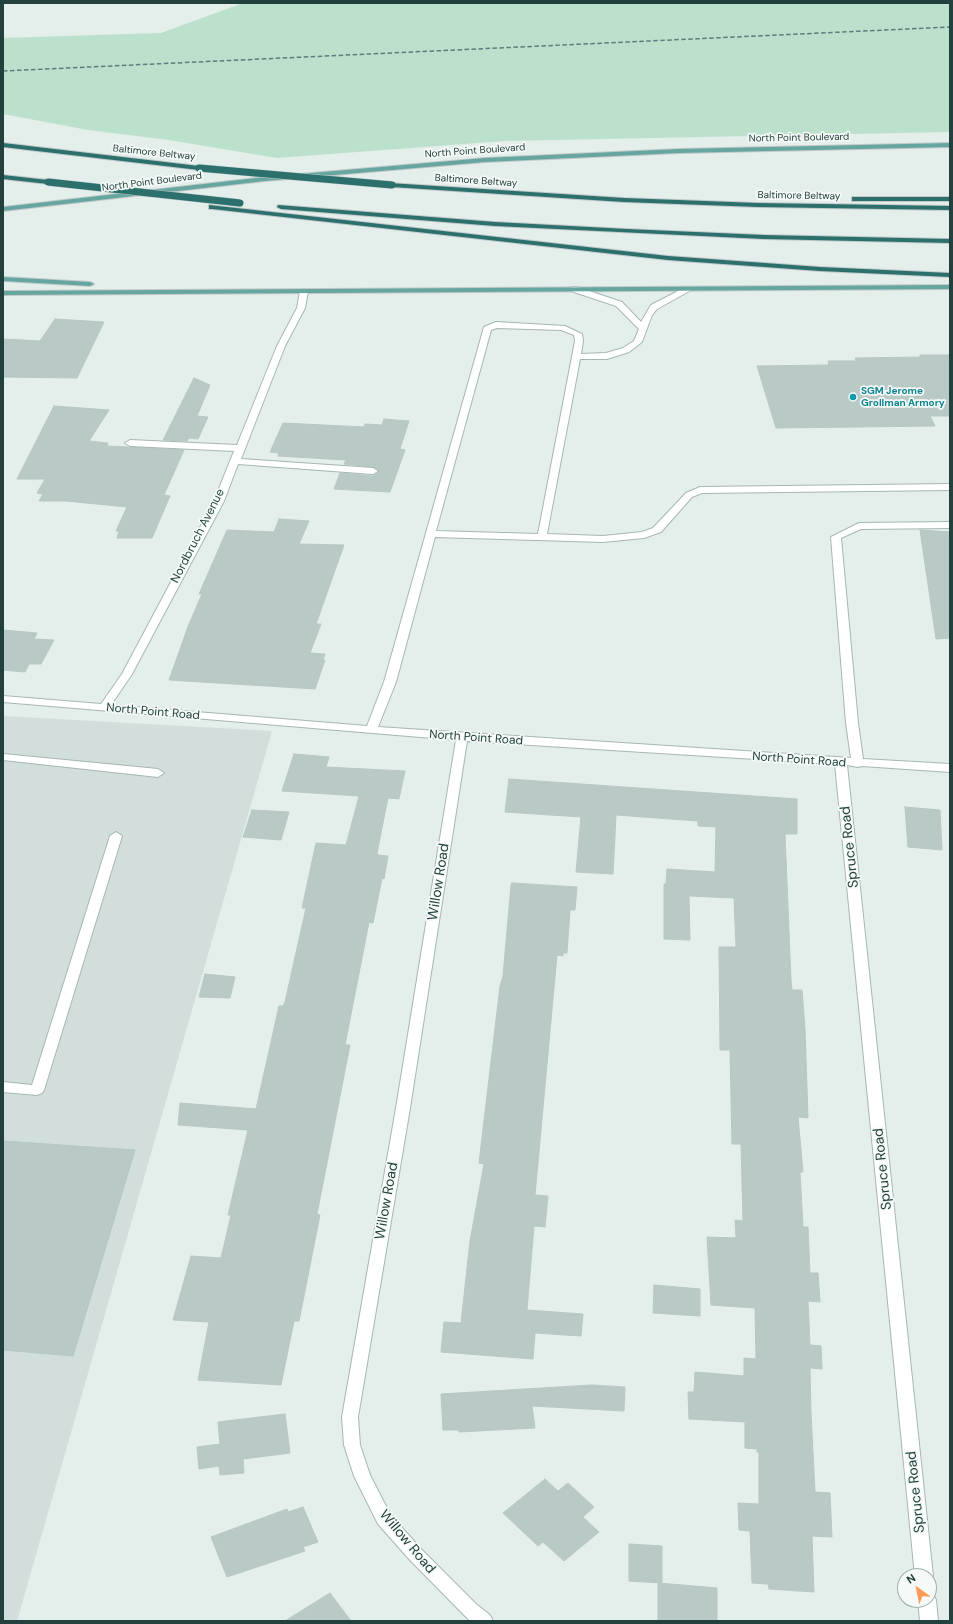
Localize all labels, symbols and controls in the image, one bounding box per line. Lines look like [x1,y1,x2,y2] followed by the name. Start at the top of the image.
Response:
[749,131,849,145] street label: North Point Boulevard
[424,142,526,160] street label: North Point Boulevard
[112,143,196,163] street label: Baltimore Beltway
[101,170,203,194] street label: North Point Boulevard
[434,172,518,190] street label: Baltimore Beltway
[757,189,841,203] street label: Baltimore Beltway
[861,385,945,408] place label: SGM Jerome Grollman Armory
[848,392,858,402] marker: SGM Jerome Grollman Armory
[168,487,228,585] street label: Nordbruch Avenue
[106,701,200,723] street label: North Point Road
[429,728,523,748] street label: North Point Road
[752,750,846,770] street label: North Point Road
[837,805,863,889] street label: Spruce Road
[425,842,453,922] street label: Willow Road
[870,1127,896,1211] street label: Spruce Road
[372,1161,402,1241] street label: Willow Road
[903,1450,929,1534] street label: Spruce Road
[375,1507,439,1577] street label: Willow Road
[897,1568,937,1608] north arrow
[904,1571,918,1587] text: N

